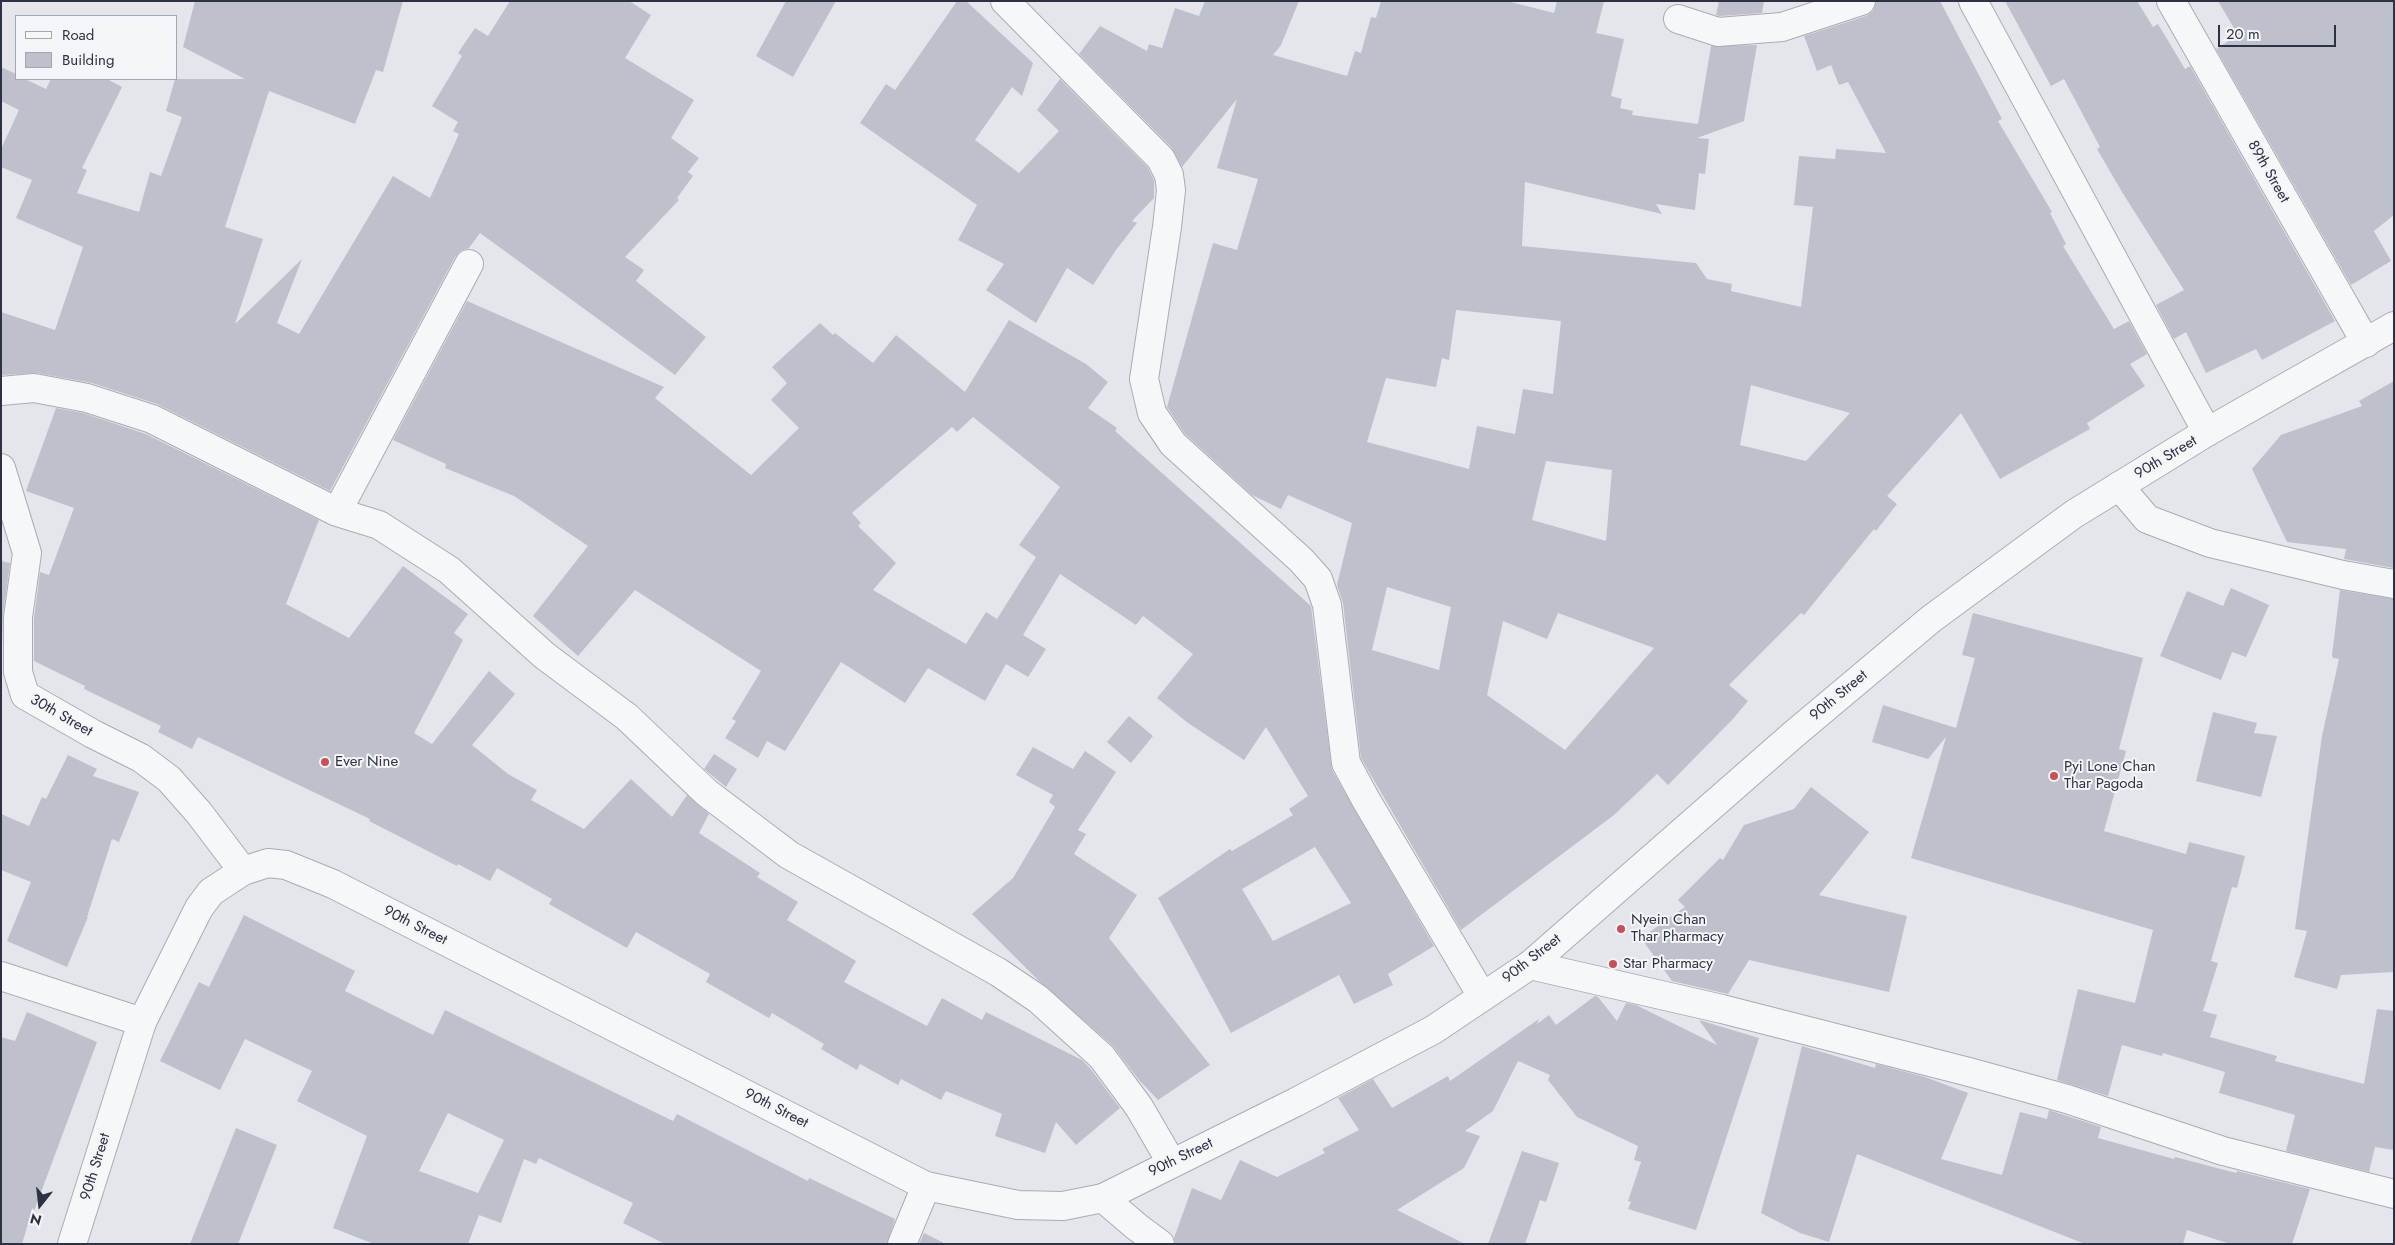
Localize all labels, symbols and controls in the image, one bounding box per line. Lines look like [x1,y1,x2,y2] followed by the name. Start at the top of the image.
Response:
[15,15,178,80] legend
[2220,15,2338,47] scale bar
[2226,23,2260,45] text: 20 m
[62,24,94,46] text: Road
[62,49,114,71] text: Building
[2243,138,2293,206] street label: 89th Street
[2132,432,2200,484] street label: 90th Street
[1807,667,1871,725] street label: 90th Street
[27,691,95,741] street label: 30th Street
[335,753,398,771] place label: Ever Nine
[319,756,331,768] marker: Ever Nine
[2064,758,2155,793] place label: Pyi Lone Chan Thar Pagoda
[2048,770,2060,782] marker: Pyi Lone Chan Thar Pagoda
[380,902,450,950] street label: 90th Street
[1631,911,1724,946] place label: Nyein Chan Thar Pharmacy
[1615,923,1627,935] marker: Nyein Chan Thar Pharmacy
[1499,931,1565,987] street label: 90th Street
[1623,955,1713,973] place label: Star Pharmacy
[1607,958,1619,970] marker: Star Pharmacy
[741,1085,811,1133] street label: 90th Street
[77,1131,115,1203] street label: 90th Street
[1146,1135,1216,1181] street label: 90th Street
[15,1180,65,1230] north arrow
[28,1208,44,1231] text: N

